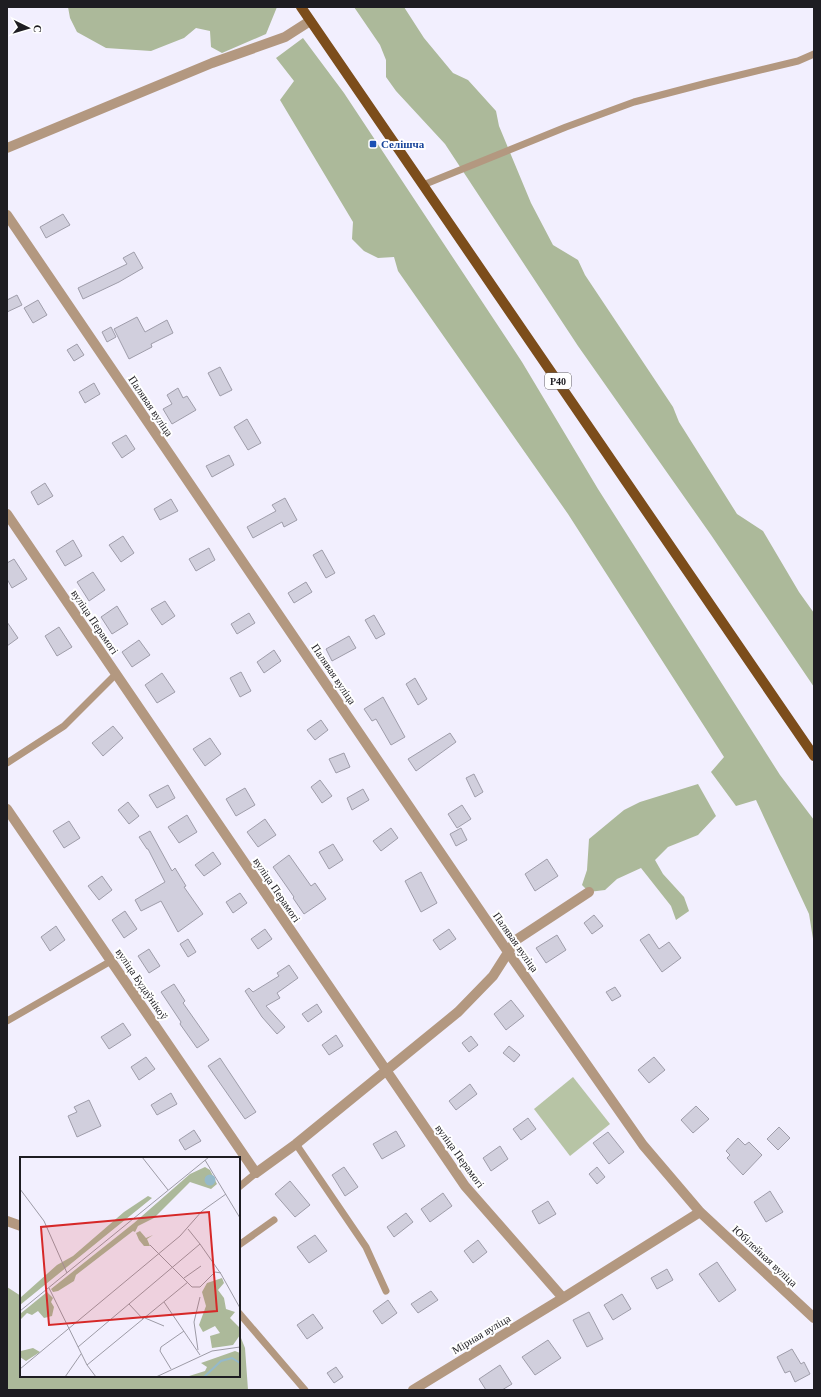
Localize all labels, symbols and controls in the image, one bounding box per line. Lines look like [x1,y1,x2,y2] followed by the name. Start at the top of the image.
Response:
[8,8,48,48] north arrow
[32,24,44,33] text: С
[381,138,425,150] place label: Селішча
[368,139,378,149] marker: Селішча
[126,373,176,439] street label: Палявая вуліца
[545,373,571,389] road number: Р40
[69,587,121,657] street label: вуліца Перамогі
[309,641,359,707] street label: Палявая вуліца
[251,855,303,925] street label: вуліца Перамогі
[491,910,541,974] street label: Палявая вуліца
[114,946,171,1022] street label: вуліца Будаўнікоў
[433,1122,487,1190] street label: вуліца Перамогі
[20,1157,240,1377] inset map
[730,1223,800,1289] street label: Юбілейная вуліца
[450,1312,512,1356] street label: Мірная вуліца

